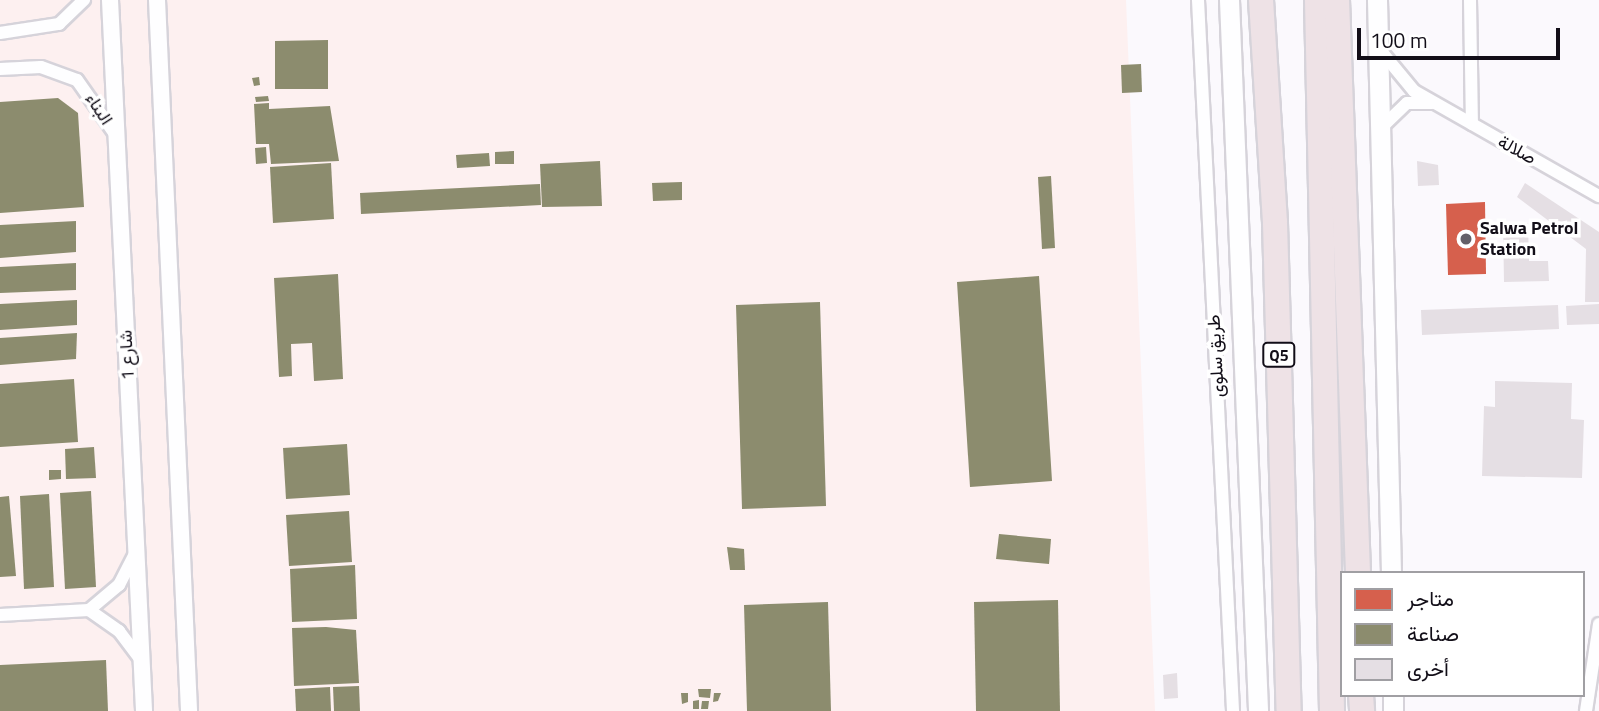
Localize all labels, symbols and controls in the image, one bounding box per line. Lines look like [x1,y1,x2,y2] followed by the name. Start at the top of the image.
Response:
[1361,14,1564,58] scale bar
[1370,24,1427,56] text: 100 m
[81,89,117,129] street label: البناء
[1494,131,1540,169] street label: صلالة
[1480,218,1578,260] place label: Salwa Petrol Station
[1458,231,1474,247] marker: Salwa Petrol Station
[1203,314,1229,398] street label: طريق سلوى
[115,329,139,381] street label: شارع 1
[1262,342,1296,368] road number: Q5
[1340,571,1585,697] legend
[1407,582,1454,614] text: متاجر
[1407,617,1459,649] text: صناعة
[1407,652,1449,684] text: أخرى

